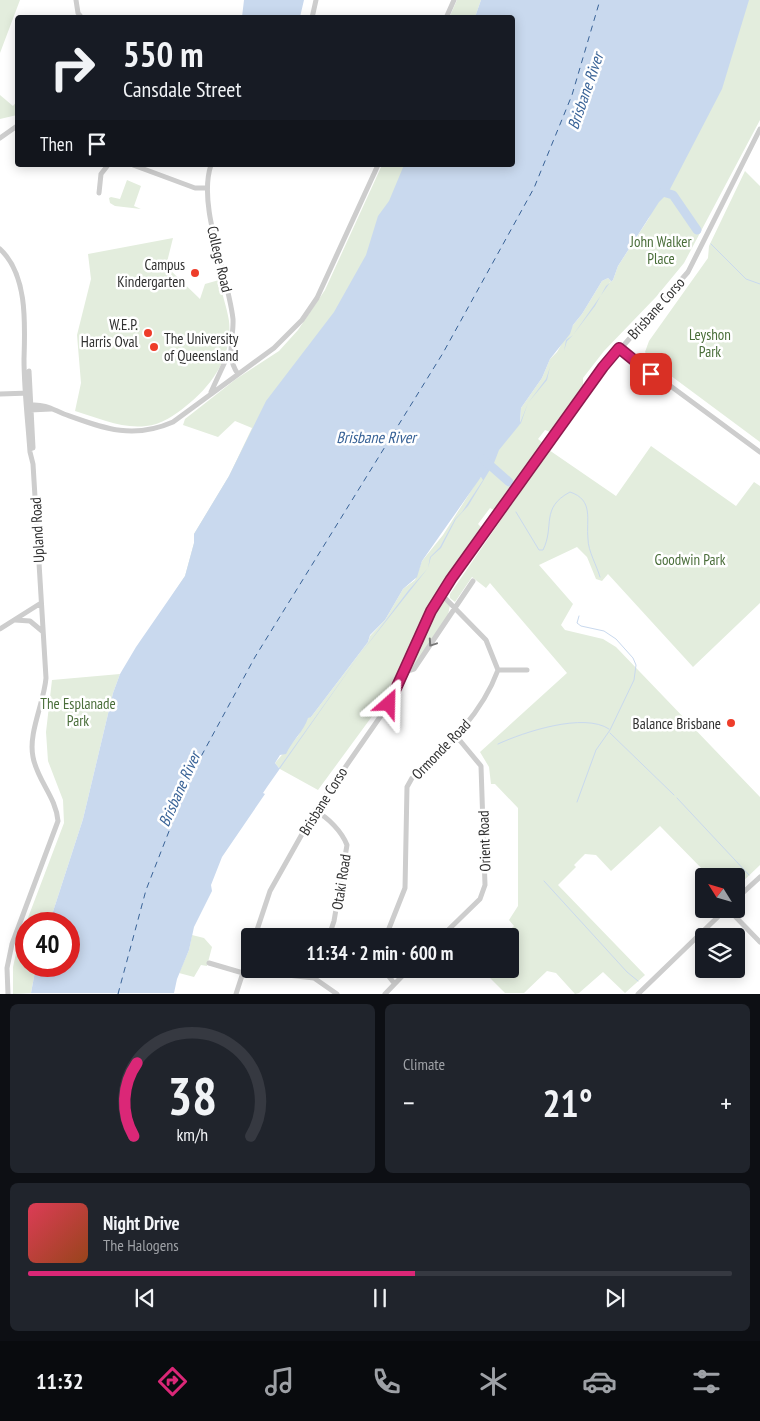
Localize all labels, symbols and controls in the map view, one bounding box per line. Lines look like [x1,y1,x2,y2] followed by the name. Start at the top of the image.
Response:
[123,31,204,77] text: 550 m
[40,35,105,100] icon: right
[563,48,608,132] water label: Brisbane River
[123,75,241,103] text: Cansdale Street
[83,130,111,158] icon: arrive
[40,132,73,156] text: Then
[203,224,237,294] street label: College Road
[629,232,693,268] park label: John Walker Place
[117,255,185,291] place label: Campus Kindergarten
[189,267,201,279] marker: Campus Kindergarten
[623,273,689,343] street label: Brisbane Corso
[81,315,138,351] place label: W.E.P. Harris Oval
[689,325,731,361] park label: Leyshon Park
[142,327,154,339] marker: W.E.P. Harris Oval
[164,329,239,365] place label: The University of Queensland
[148,341,160,353] marker: The University of Queensland
[630,353,672,395] pin
[637,360,665,388] icon: arrive
[336,427,418,447] water label: Brisbane River
[26,497,48,563] street label: Upland Road
[655,550,726,569] park label: Goodwin Park
[429,637,438,647] one-way arrow
[362,677,414,729] position arrow
[40,694,116,730] park label: The Esplanade Park
[633,714,721,733] place label: Balance Brisbane
[408,715,474,783] street label: Ormonde Road
[725,717,737,729] marker: Balance Brisbane
[154,746,205,829] water label: Brisbane River
[295,764,351,838] street label: Brisbane Corso
[473,810,495,872] street label: Orient Road
[327,853,355,911] street label: Otaki Road
[695,868,745,918] north arrow
[695,868,745,978] map controls
[15,912,80,977] speed limit sign: 40
[695,928,745,978] button: layers
[307,941,453,965] text: 11:34 · 2 min · 600 m
[403,1054,445,1074] text: Climate
[168,1062,217,1129] text: 38
[542,1078,593,1127] text: 21°
[403,1084,415,1121] text: −
[720,1084,732,1121] text: +
[177,1123,208,1146] text: km/h
[103,1211,180,1235] text: Night Drive
[103,1235,179,1255] text: The Halogens
[131,1284,159,1312] icon: previous
[366,1284,394,1312] icon: pause
[601,1284,629,1312] icon: next
[155,1364,190,1399] icon: directions
[262,1364,297,1399] icon: music
[369,1364,404,1399] icon: phone
[476,1364,511,1399] icon: climate
[582,1364,617,1399] icon: car
[689,1364,724,1399] icon: filters
[36,1367,83,1395] text: 11:32

